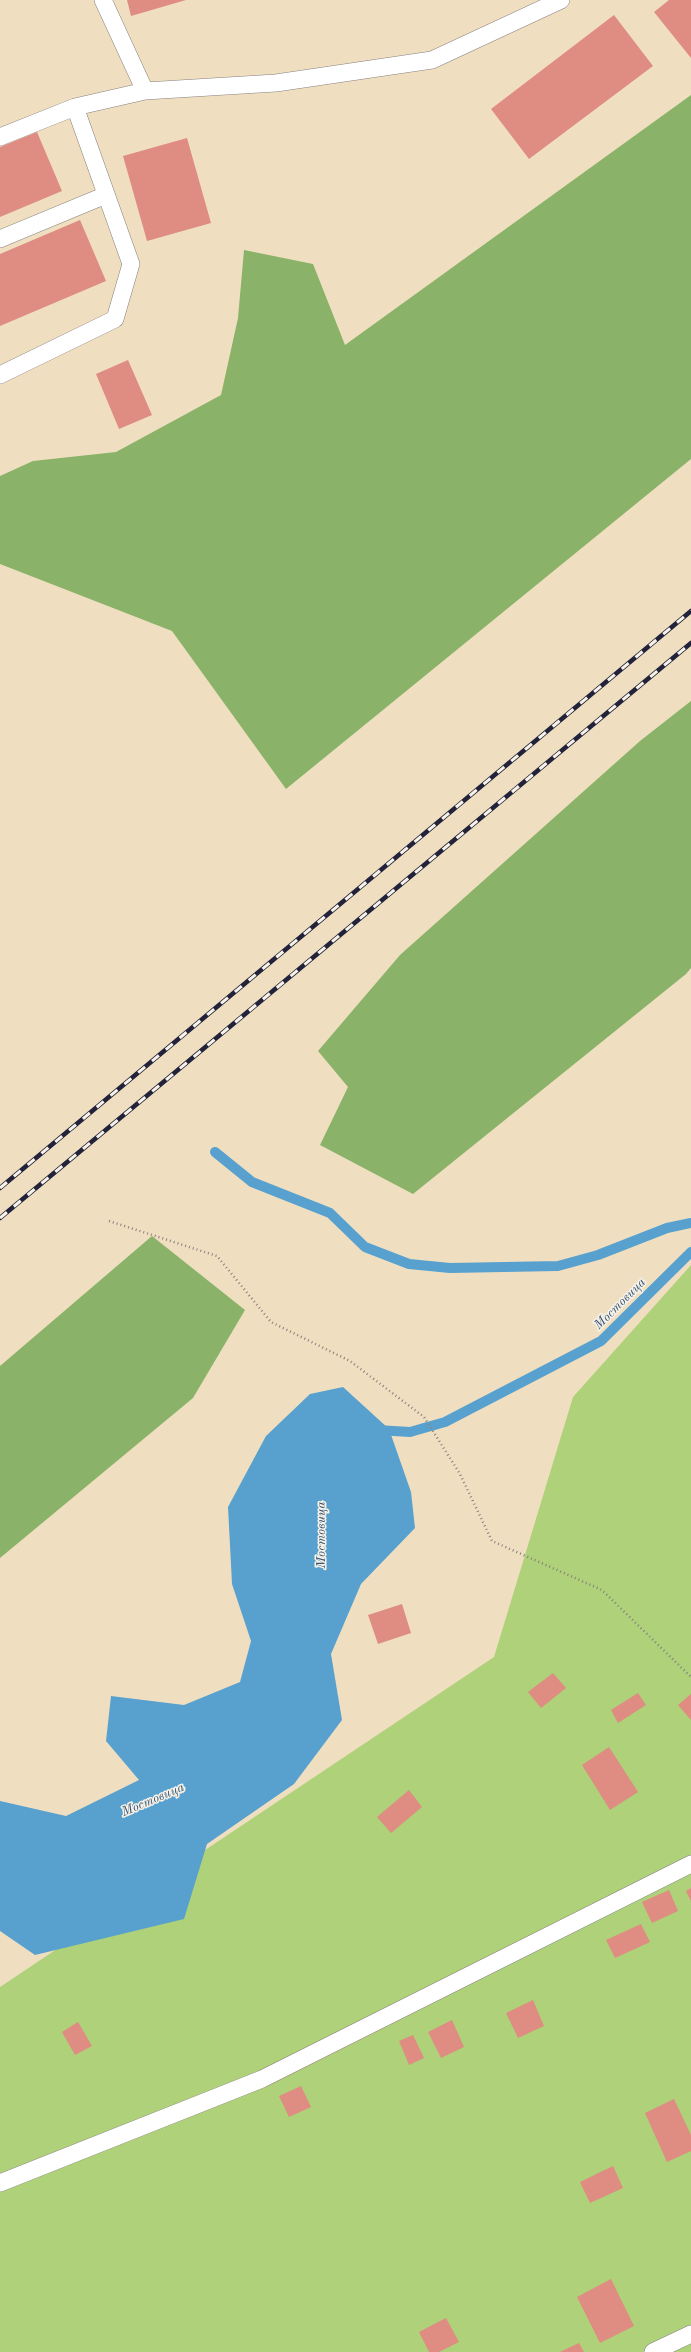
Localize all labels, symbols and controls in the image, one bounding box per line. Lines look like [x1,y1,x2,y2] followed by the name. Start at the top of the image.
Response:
[591,1275,649,1333] water label: Мостовица
[314,1501,330,1569] water label: Мостовица
[119,1780,187,1820] water label: Мостовица

